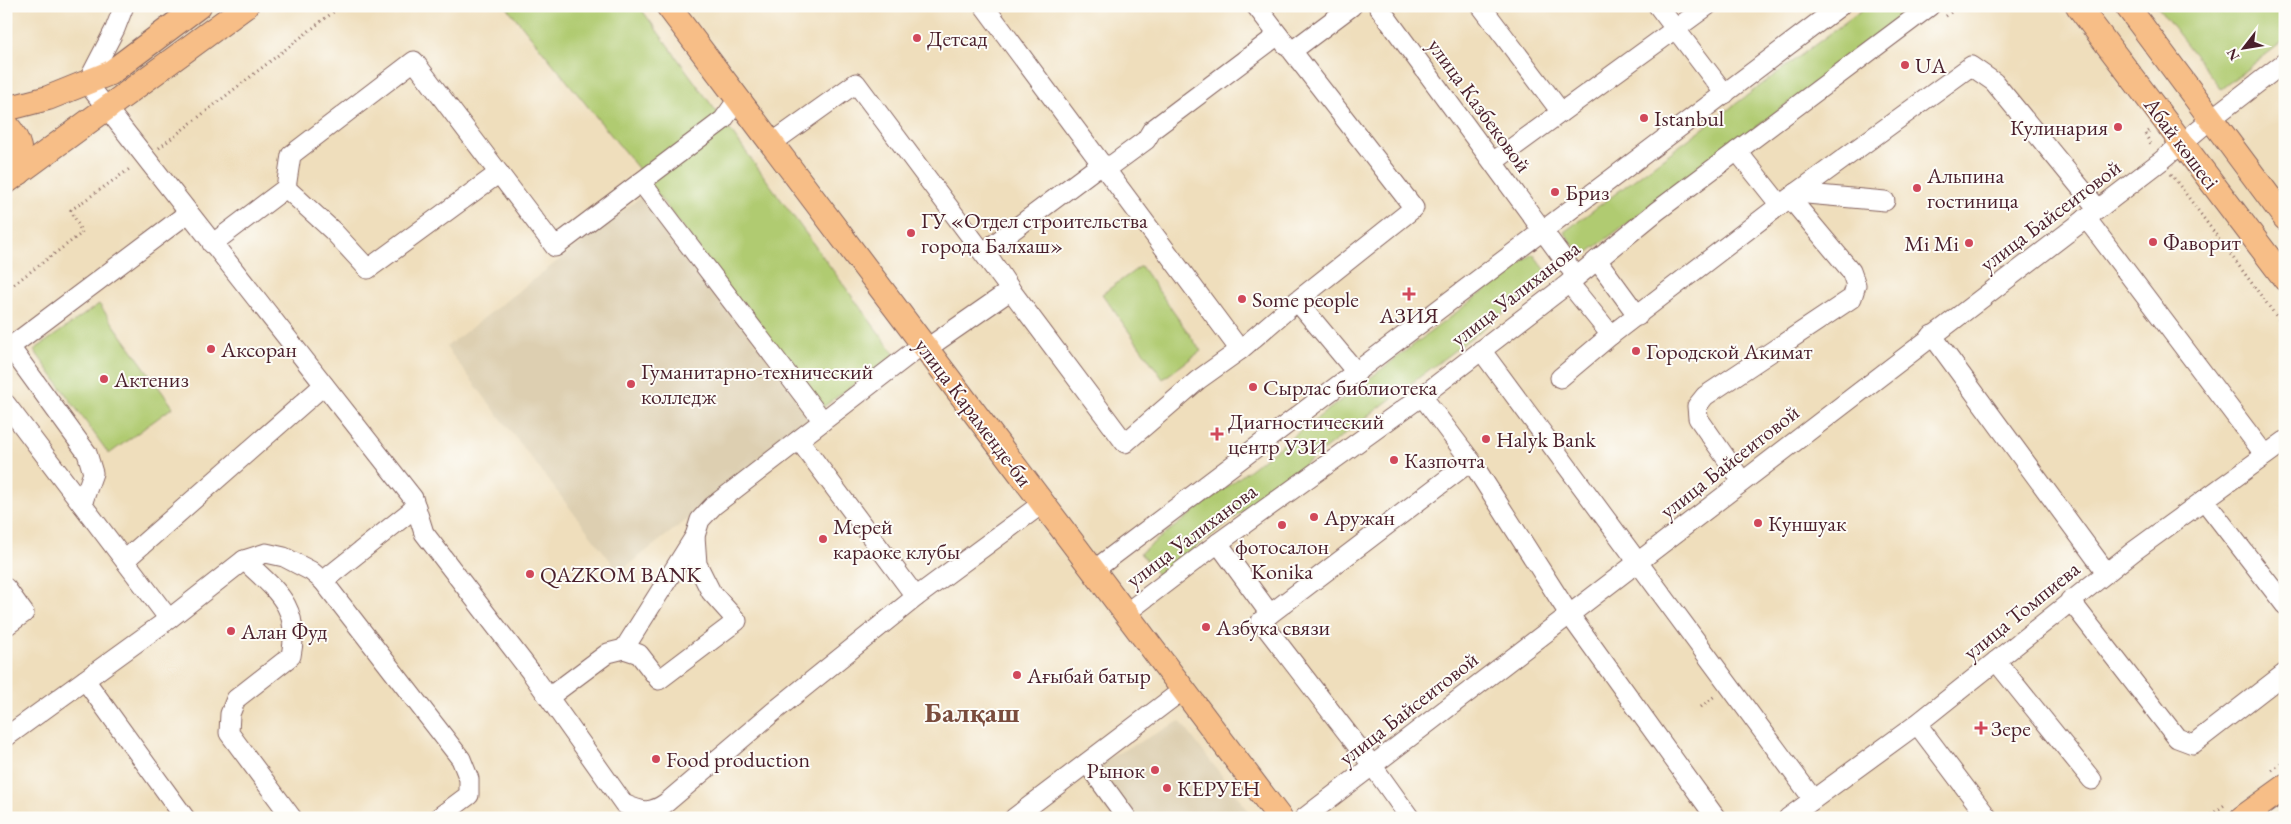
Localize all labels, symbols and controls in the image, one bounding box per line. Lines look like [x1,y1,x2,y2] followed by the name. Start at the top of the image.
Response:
[2218,22,2268,72] north arrow
[927,24,988,53] place label: Детсад
[911,32,923,44] marker: Детсад
[1421,32,1538,178] street label: улица Казбековой
[2222,45,2243,64] text: N
[1915,51,1947,80] place label: UA
[1899,59,1911,71] marker: UA
[2137,91,2226,195] street label: Абай көшесі
[1654,104,1724,133] place label: Istanbul
[1638,112,1650,124] marker: Istanbul
[2010,113,2108,142] place label: Кулинария
[2112,121,2124,133] marker: Кулинария
[1974,153,2127,278] street label: улица Байсеитовой
[1926,161,2019,215] place label: Альпина гостиница
[1565,178,1609,207] place label: Бриз
[1911,182,1923,194] marker: Альпина гостиница
[1549,186,1561,198] marker: Бриз
[921,206,1148,260] place label: ГУ «Отдел строительства города Балхаш»
[905,227,917,239] marker: ГУ «Отдел строительства города Балхаш»
[2163,228,2241,257] place label: Фаворит
[1904,229,1959,258] place label: Mi Mi
[1445,234,1586,353] street label: улица Уалиханова
[2147,236,2159,248] marker: Фаворит
[1963,237,1975,249] marker: Mi Mi
[1252,285,1359,314] place label: Some people
[1403,288,1415,300] marker: АЗИЯ
[1236,293,1248,305] marker: Some people
[1379,301,1439,330] place label: АЗИЯ
[908,332,1039,493] street label: улица Караменде-би
[220,335,297,364] place label: Аксоран
[1646,337,1813,366] place label: Городской Акимат
[205,343,217,355] marker: Аксоран
[1630,345,1642,357] marker: Городской Акимат
[641,357,874,411] place label: Гуманитарно-технический колледж
[113,365,189,394] place label: Актениз
[98,373,110,385] marker: Актениз
[1263,373,1437,402] place label: Сырлас библиотека
[625,378,637,390] marker: Гуманитарно-технический колледж
[1247,381,1259,393] marker: Сырлас библиотека
[1654,398,1805,525] street label: улица Байсеитовой
[1228,407,1385,461] place label: Диагностический центр УЗИ
[1496,425,1597,454] place label: Halyk Bank
[1210,427,1224,441] marker: Диагностический центр УЗИ
[1480,433,1492,445] marker: Halyk Bank
[1404,446,1485,475] place label: Казпочта
[1388,454,1400,466] marker: Казпочта
[1120,476,1263,594] street label: улица Уалиханова
[1323,503,1395,532] place label: Аружан
[1768,509,1847,538] place label: Куншуак
[1308,511,1320,523] marker: Аружан
[833,512,960,566] place label: Мерей караоке клубы
[1752,517,1764,529] marker: Куншуак
[1276,519,1288,531] marker: фотосалон Konika
[1235,532,1329,586] place label: фотосалон Konika
[817,533,829,545] marker: Мерей караоке клубы
[1957,554,2086,666] street label: улица Томпиева
[540,560,702,589] place label: QAZKOM BANK
[524,568,536,580] marker: QAZKOM BANK
[1215,613,1331,642] place label: Азбука связи
[240,617,327,646] place label: Алан Фуд
[1200,621,1212,633] marker: Азбука связи
[225,625,237,637] marker: Алан Фуд
[1333,645,1484,772] street label: улица Байсеитовой
[1026,661,1151,690] place label: Ағыбай батыр
[1011,669,1023,681] marker: Ағыбай батыр
[924,694,1020,730] district label: Балқаш
[1991,714,2031,743] place label: Зере
[1975,722,1987,734] marker: Зере
[666,745,810,774] place label: Food production
[650,753,662,765] marker: Food production
[1087,756,1145,785] place label: Рынок
[1149,764,1161,776] marker: Рынок
[1177,774,1260,803] place label: КЕРУЕН
[1161,782,1173,794] marker: КЕРУЕН

